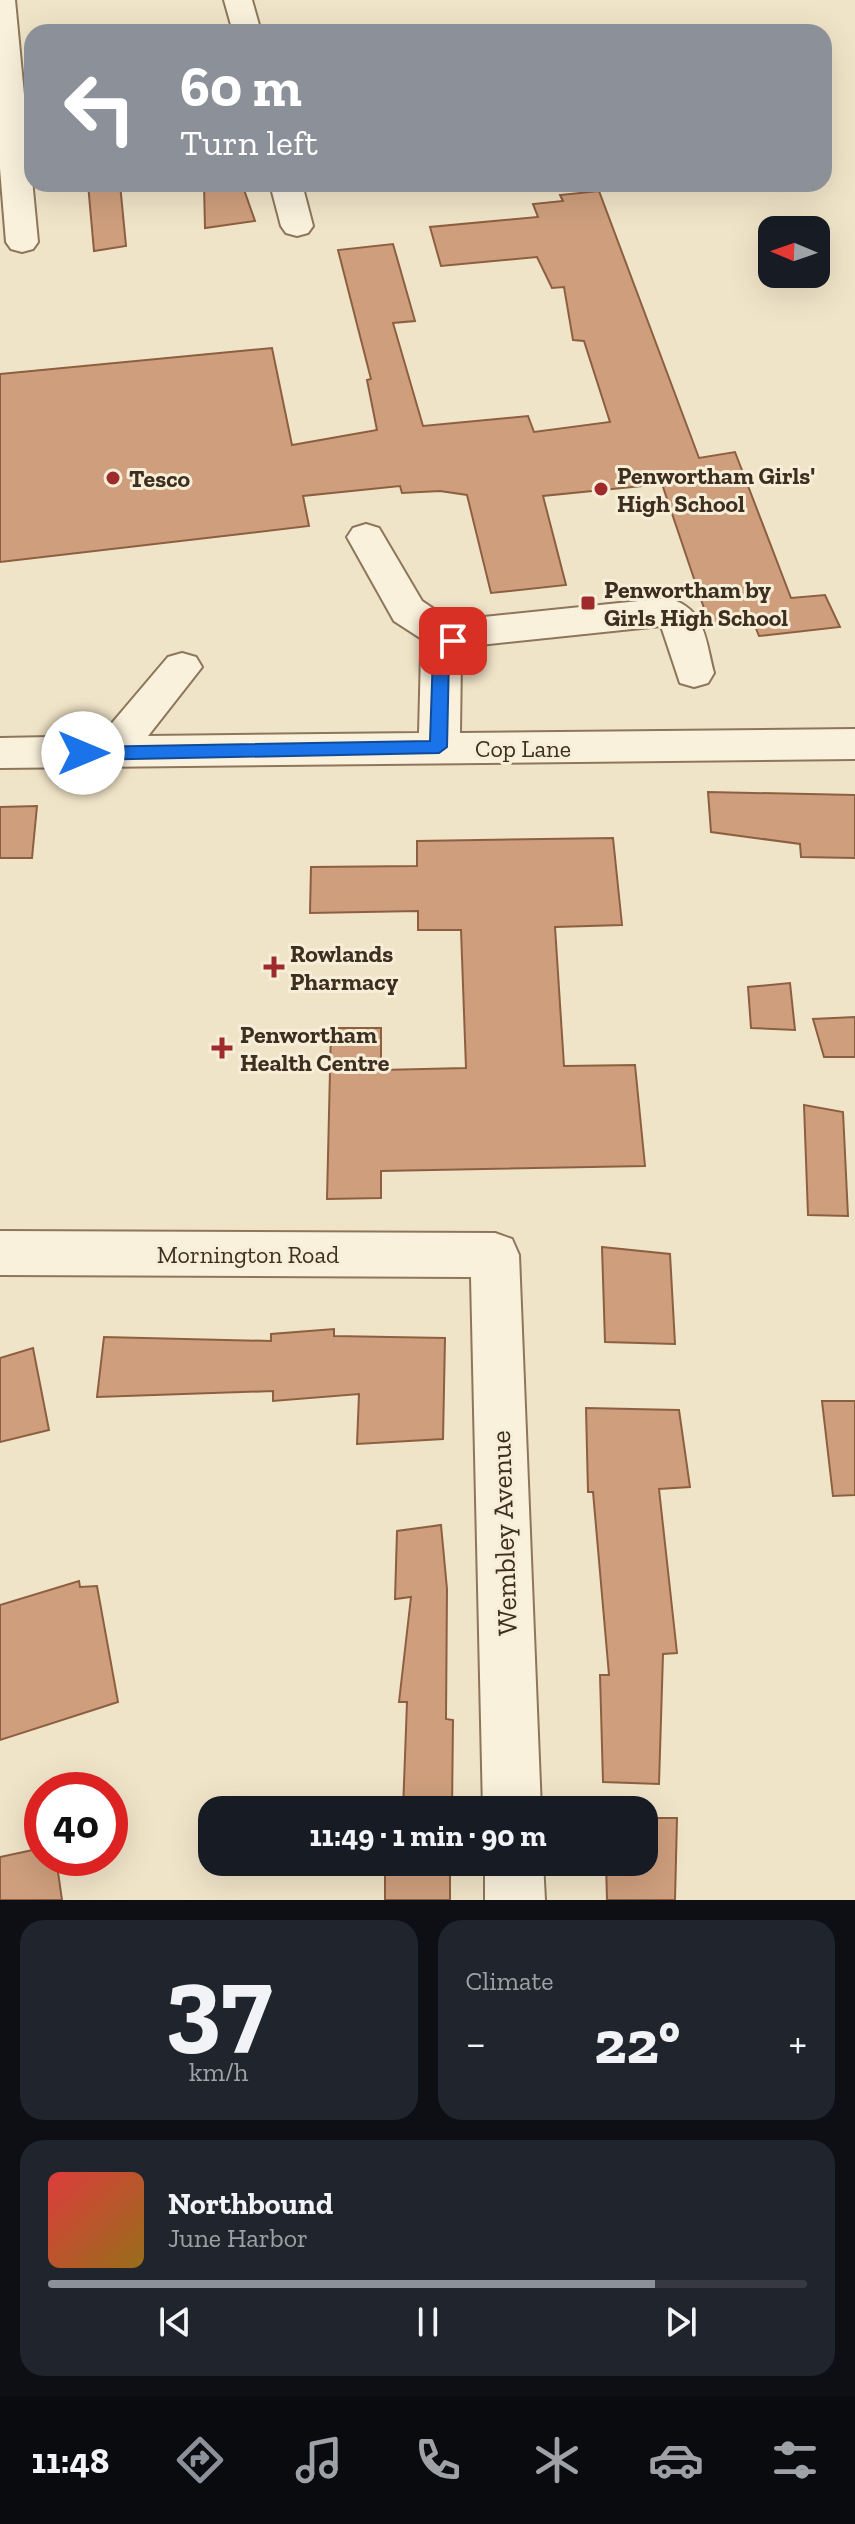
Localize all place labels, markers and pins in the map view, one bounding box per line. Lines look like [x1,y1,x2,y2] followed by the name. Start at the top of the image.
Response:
[617,461,815,518] place label: Penwortham Girls' High School
[129,464,190,493] place label: Tesco
[104,469,122,487] marker: Tesco
[592,480,610,498] marker: Penwortham Girls' High School
[604,575,788,632] place label: Penwortham by Girls High School
[579,594,597,612] marker: Penwortham by Girls High School
[419,607,487,675] pin
[290,939,398,996] place label: Rowlands Pharmacy
[265,958,283,976] marker: Rowlands Pharmacy
[240,1020,390,1077] place label: Penwortham Health Centre
[211,1037,233,1059] marker: Penwortham Health Centre

